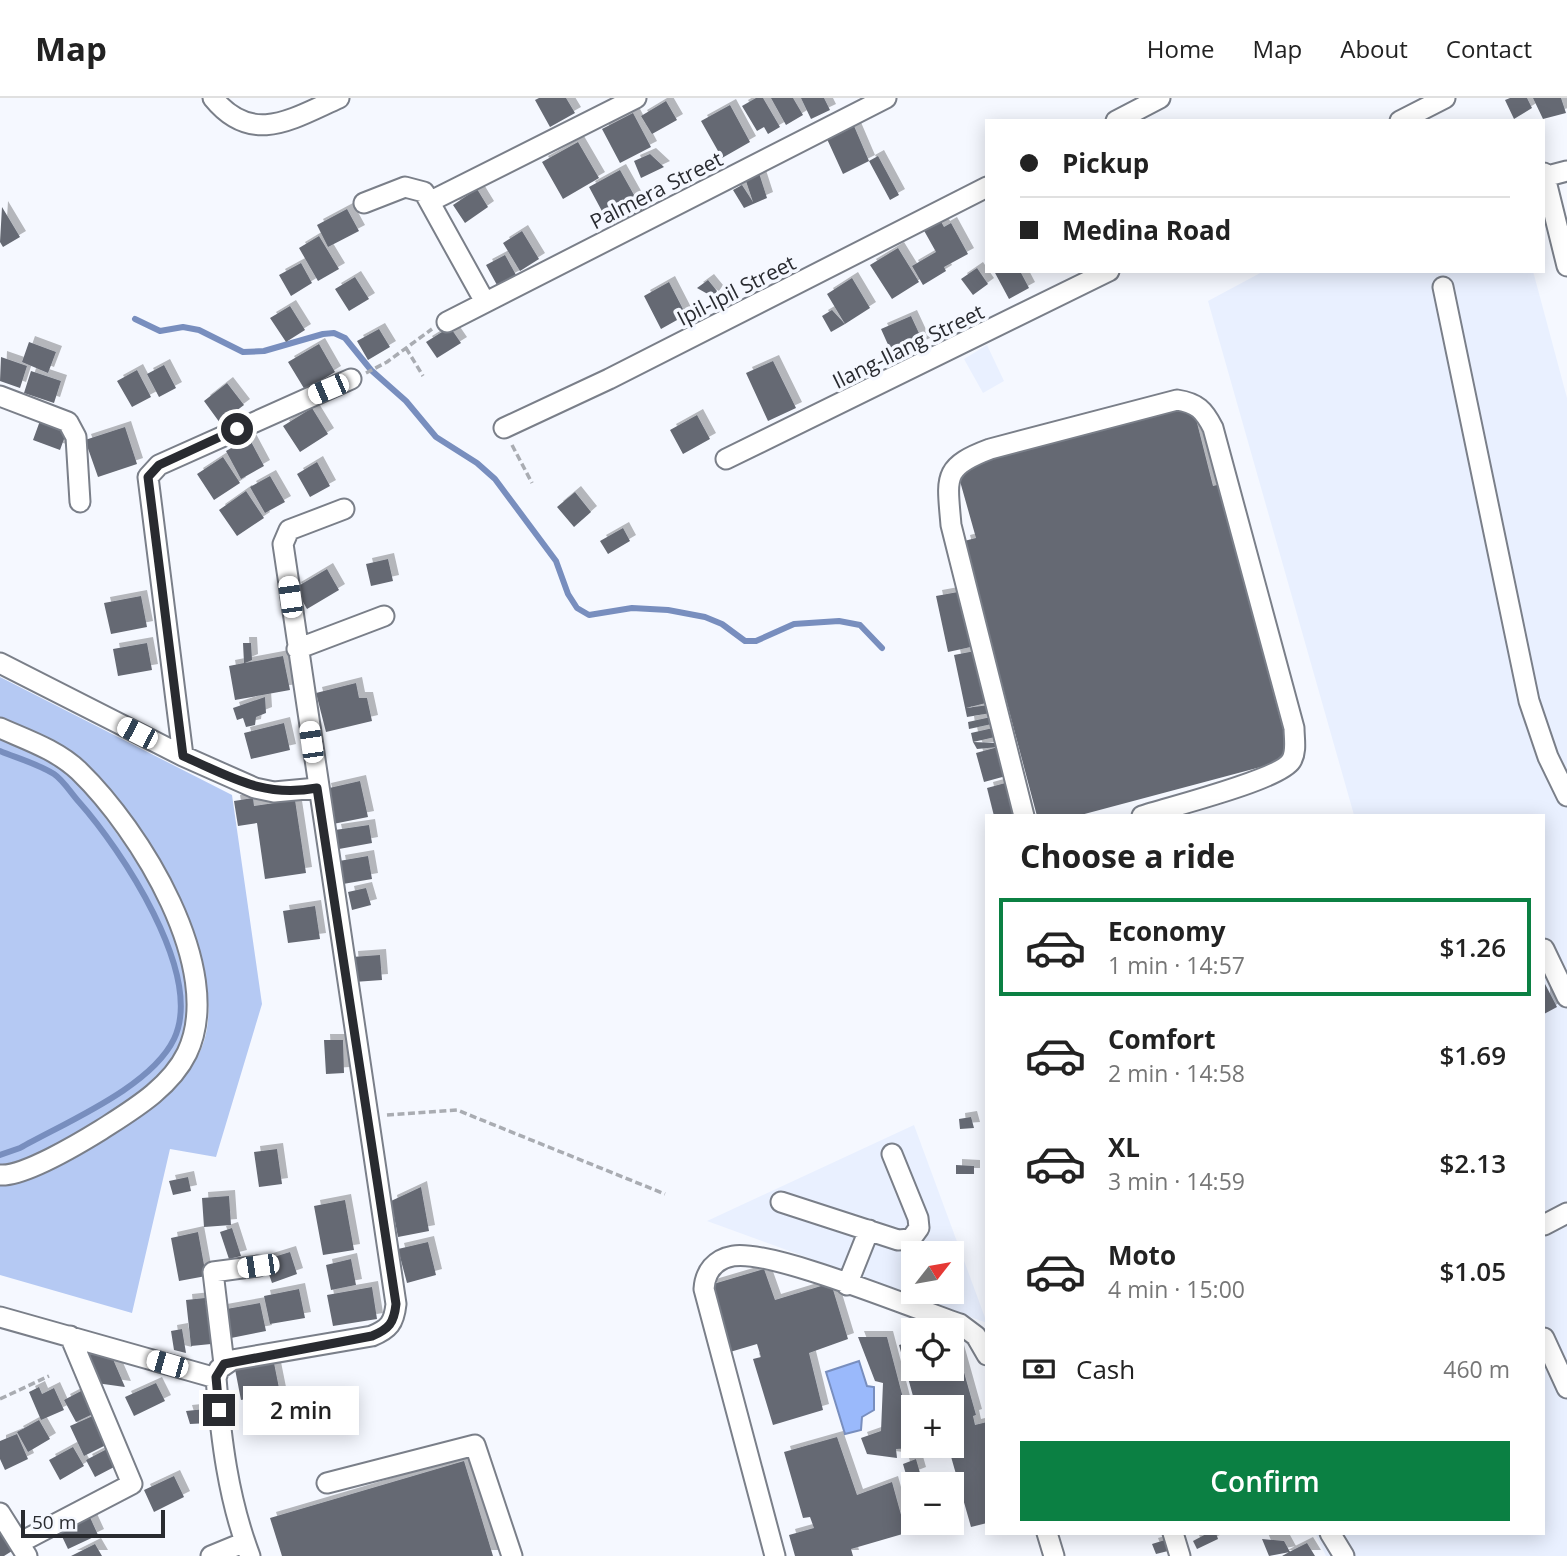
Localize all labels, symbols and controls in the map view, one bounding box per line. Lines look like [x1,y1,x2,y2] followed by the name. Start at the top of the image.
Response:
[35,26,107,71] text: Map
[1147,32,1215,65] text: Home
[1253,32,1302,65] text: Map
[1340,32,1408,65] text: About
[1446,32,1532,65] text: Contact
[585,145,727,235] street label: Palmera Street
[1062,145,1149,181] text: Pickup
[1062,212,1231,248] text: Medina Road
[672,248,800,332] street label: Ipil-Ipil Street
[828,297,988,395] street label: Ilang-Ilang Street
[305,371,352,407] car
[221,413,253,445] route start
[277,575,304,619] car
[114,714,161,752] car
[298,720,325,764] car
[1020,834,1235,877] text: Choose a ride
[1108,913,1226,949] text: Economy
[1024,916,1087,979] icon: car
[1439,929,1506,965] text: $1.26
[1108,949,1245,981] text: 1 min · 14:57
[1108,1021,1215,1057] text: Comfort
[1024,1024,1087,1087] icon: car
[1439,1037,1506,1073] text: $1.69
[1108,1057,1245,1089] text: 2 min · 14:58
[1108,1129,1140,1165] text: XL
[1024,1132,1087,1195] icon: car
[1439,1145,1506,1181] text: $2.13
[1108,1165,1245,1197] text: 3 min · 14:59
[1108,1237,1176,1273] text: Moto
[1024,1240,1087,1303] icon: car
[901,1241,964,1304] north arrow
[901,1241,964,1535] map controls
[236,1253,281,1279] car
[1439,1253,1506,1289] text: $1.05
[1108,1273,1245,1305] text: 4 min · 15:00
[901,1318,964,1381] button: locate
[144,1348,191,1380] car
[1020,1350,1058,1388] icon: cash
[1076,1351,1135,1387] text: Cash
[1443,1353,1510,1385] text: 460 m
[244,1386,359,1434] callout: 2 min
[203,1394,235,1426] route end
[270,1394,332,1426] text: 2 min
[901,1395,964,1458] button: +
[1020,1441,1510,1521] button: Confirm
[901,1472,964,1535] button: −
[21,1507,164,1539] scale bar
[32,1509,76,1535] text: 50 m

